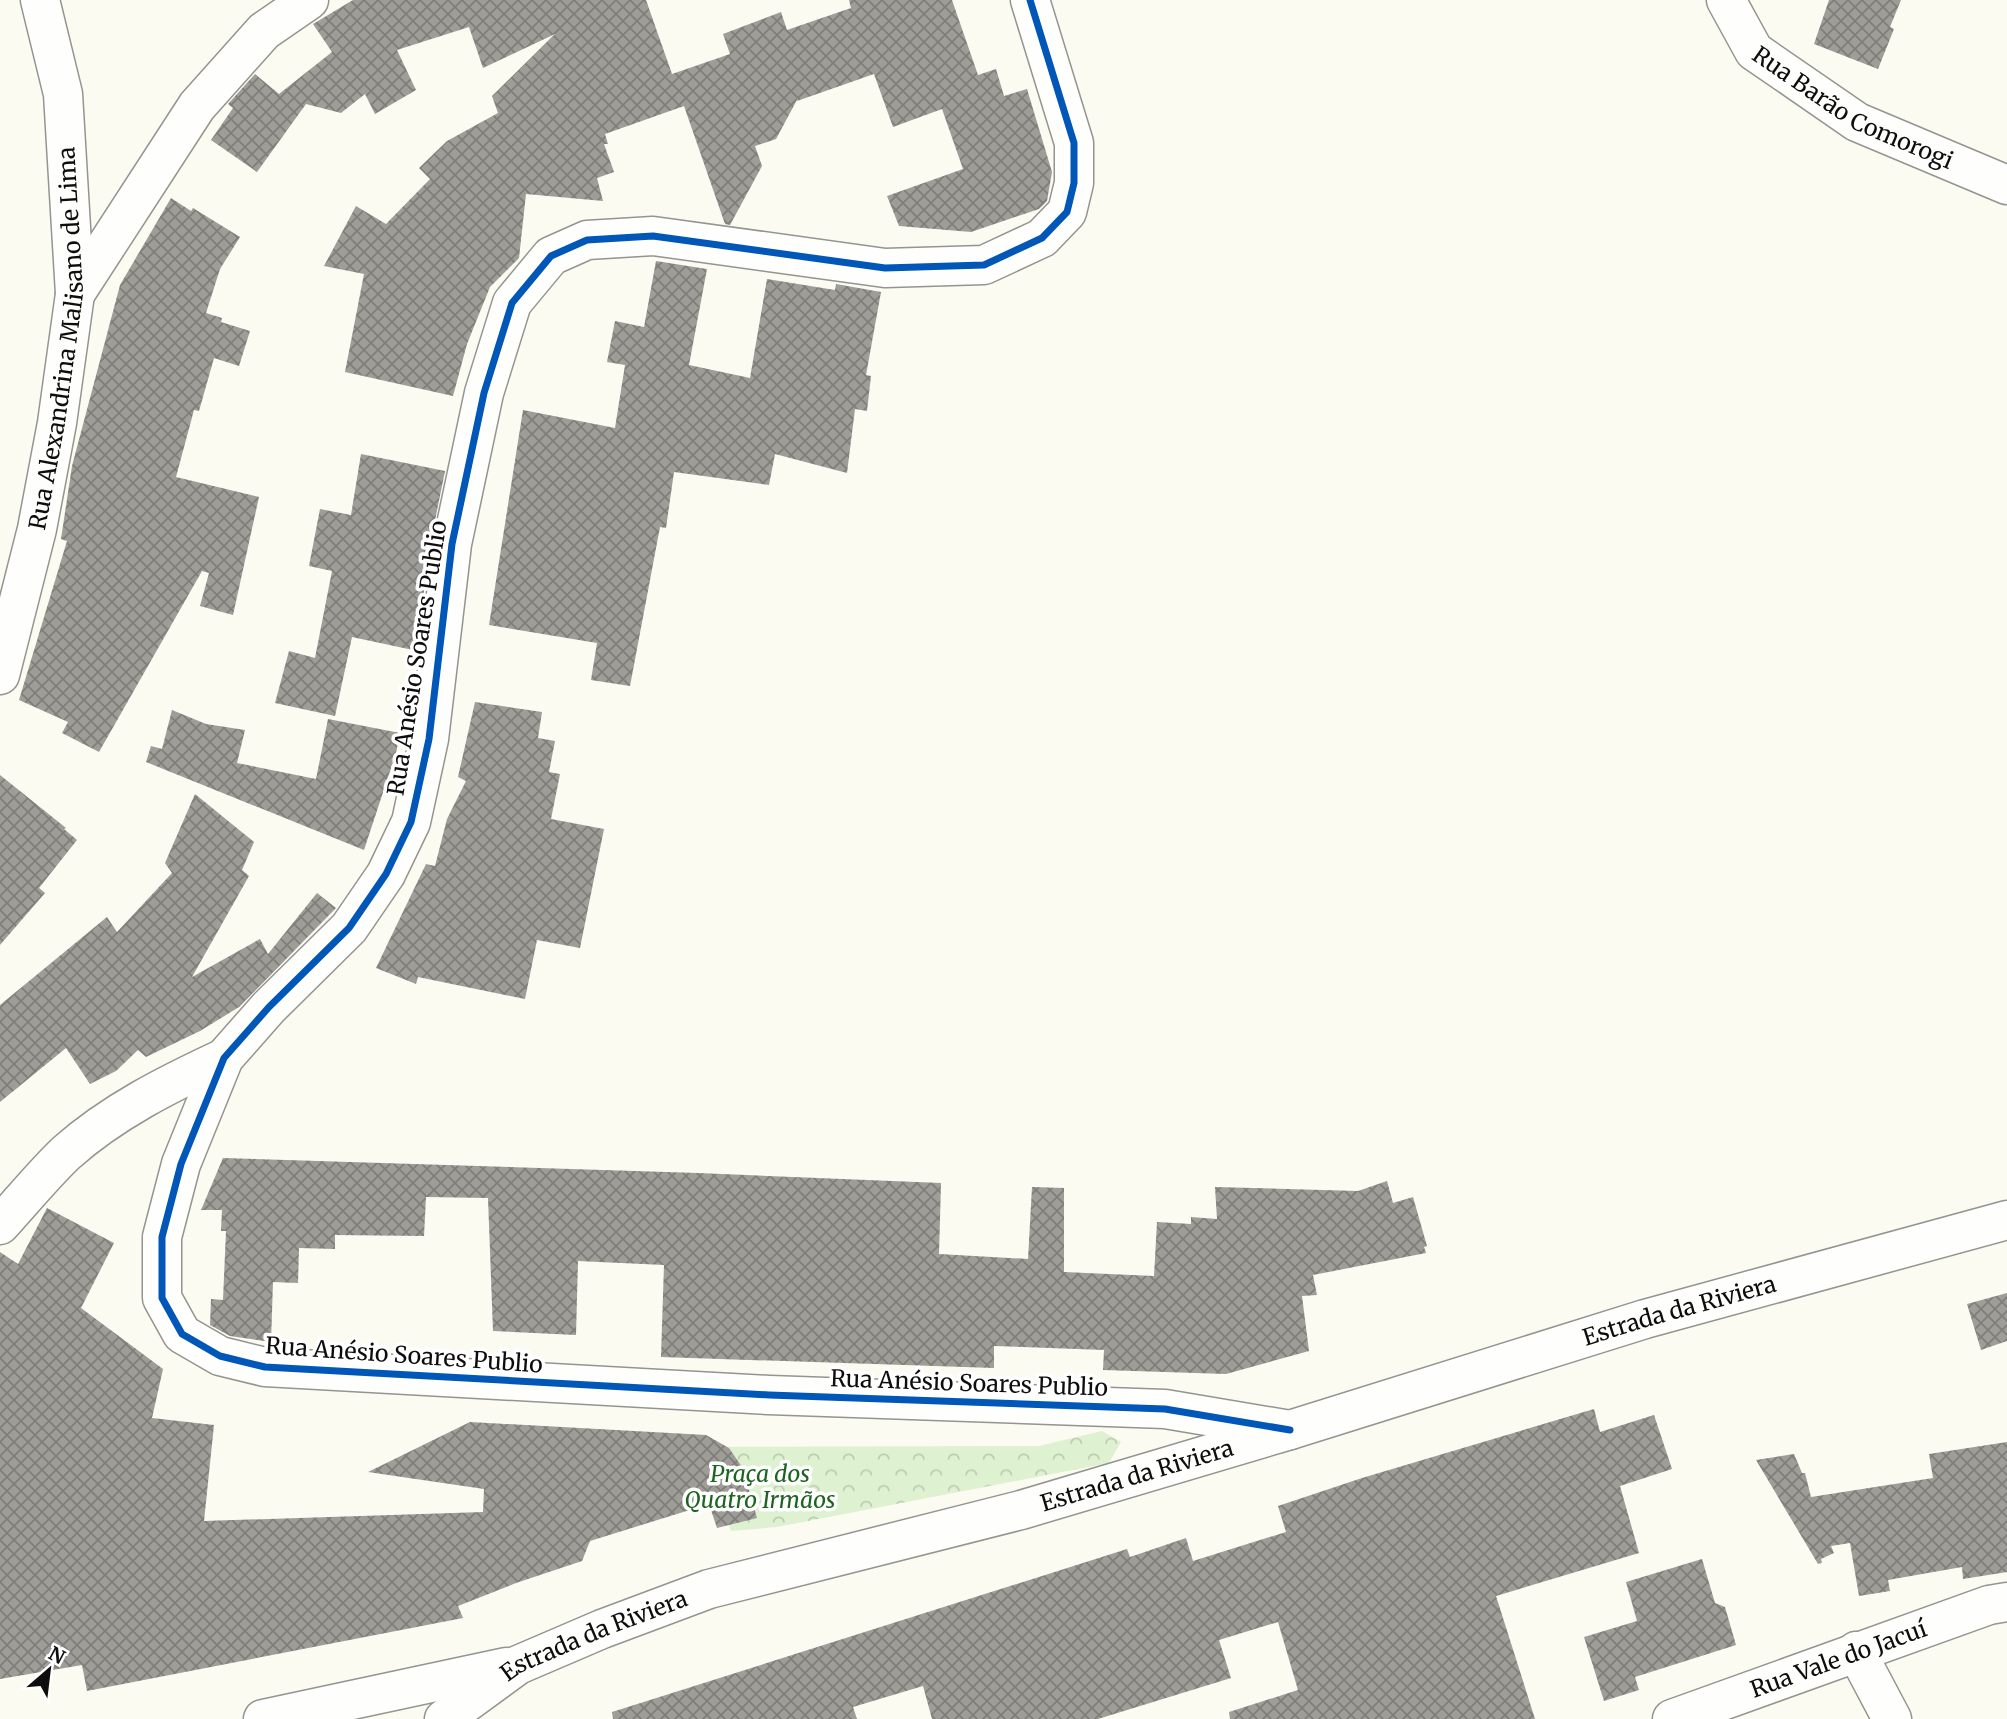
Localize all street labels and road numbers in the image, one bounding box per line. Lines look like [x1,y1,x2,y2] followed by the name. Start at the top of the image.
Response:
[1747,39,1958,175] street label: Rua Barão Comorogi
[22,146,89,532] street label: Rua Alexandrina Malisano de Lima
[380,518,453,797] street label: Rua Anésio Soares Publio
[1579,1269,1779,1352] street label: Estrada da Riviera
[264,1330,544,1379] street label: Rua Anésio Soares Publio
[830,1363,1108,1402] street label: Rua Anésio Soares Publio
[1037,1433,1237,1517] street label: Estrada da Riviera
[494,1583,691,1687] street label: Estrada da Riviera
[1746,1613,1931,1704] street label: Rua Vale do Jacuí

